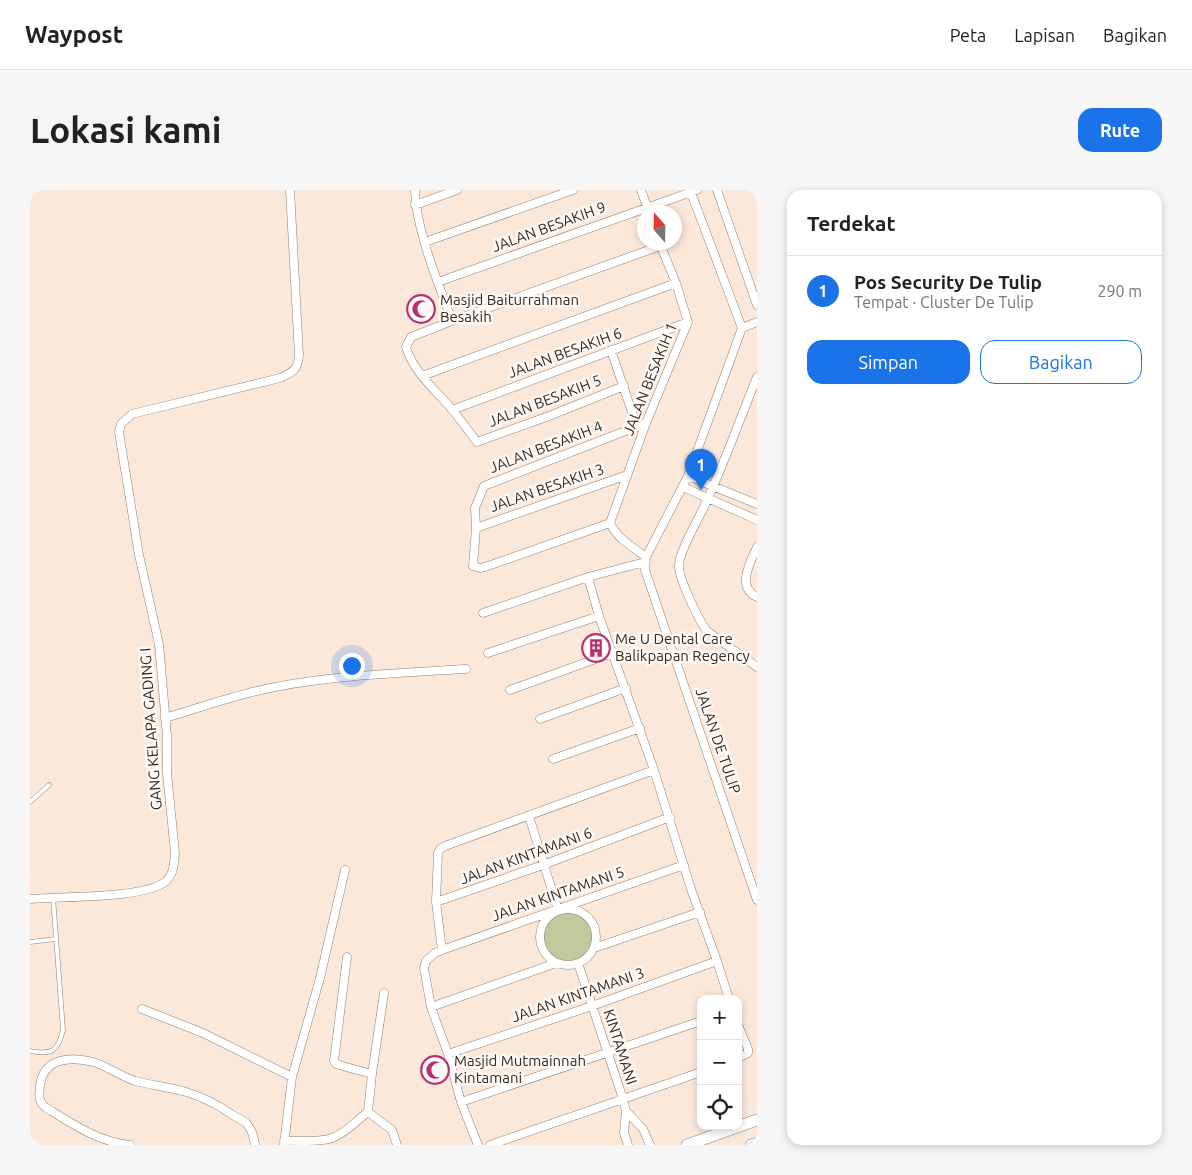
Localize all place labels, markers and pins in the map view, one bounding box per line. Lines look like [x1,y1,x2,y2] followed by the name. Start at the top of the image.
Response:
[440,291,579,325] place label: Masjid Baiturrahman Besakih
[406,294,436,324] mosque icon: Masjid Baiturrahman Besakih
[685,449,717,490] pin: 1
[615,630,750,664] place label: Me U Dental Care Balikpapan Regency
[581,633,611,663] building icon: Me U Dental Care Balikpapan Regency
[454,1052,586,1086] place label: Masjid Mutmainnah Kintamani
[420,1055,450,1085] mosque icon: Masjid Mutmainnah Kintamani

